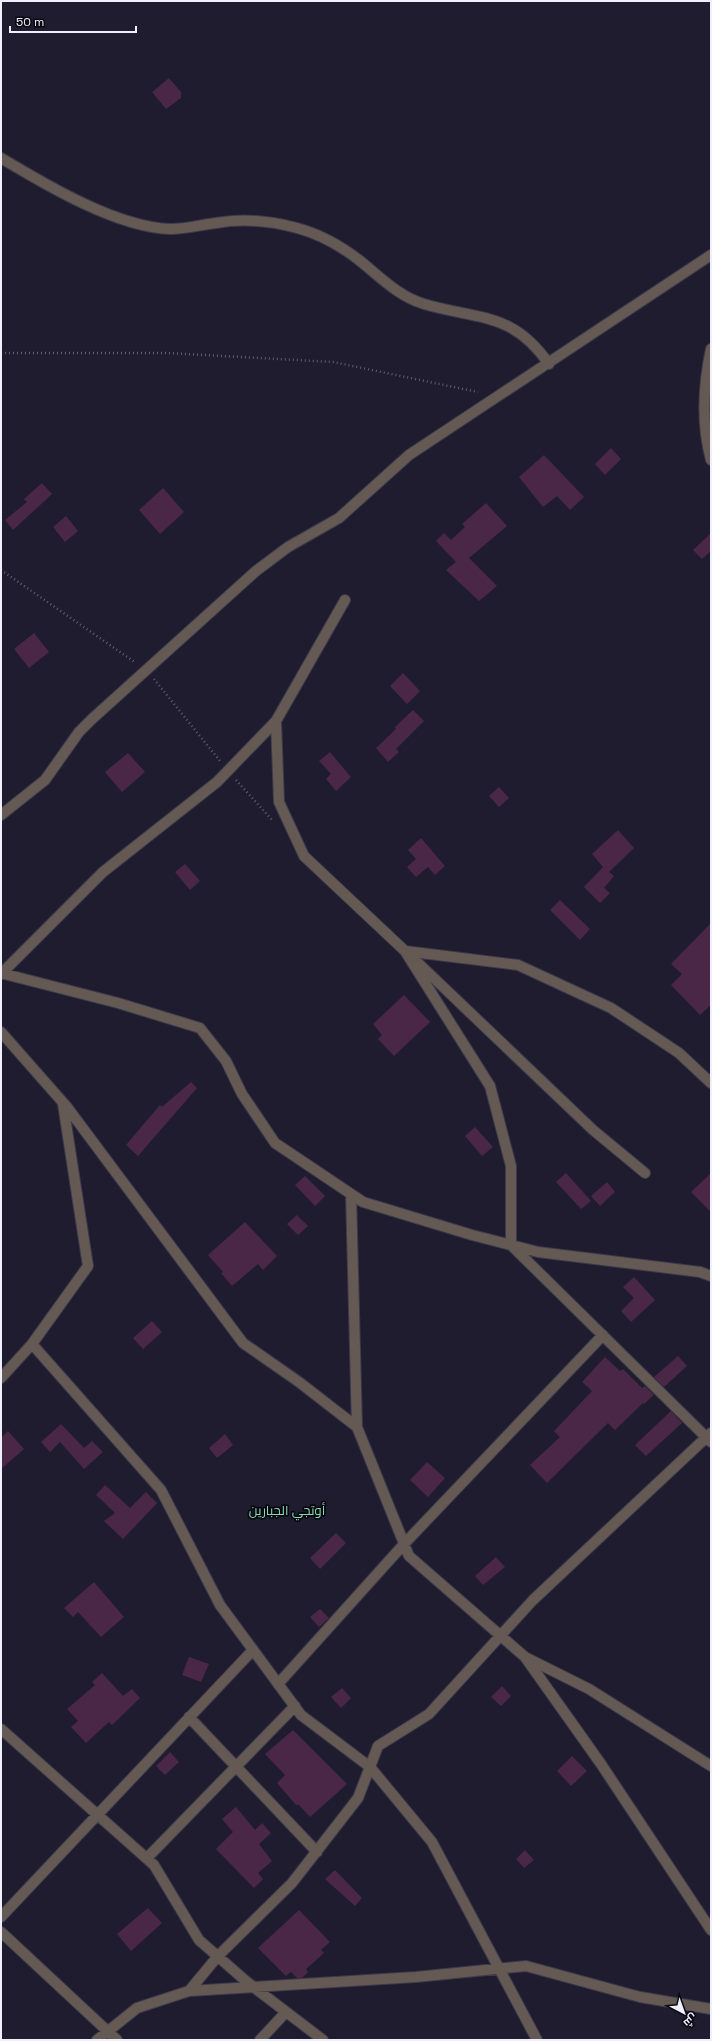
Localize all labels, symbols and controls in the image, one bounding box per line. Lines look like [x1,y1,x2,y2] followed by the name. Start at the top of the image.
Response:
[10,8,136,34] scale bar
[16,14,44,30] text: 50 m
[249,1502,326,1521] district label: أوتجي الجبارين
[664,1993,704,2033] north arrow
[681,2011,700,2030] text: ش

